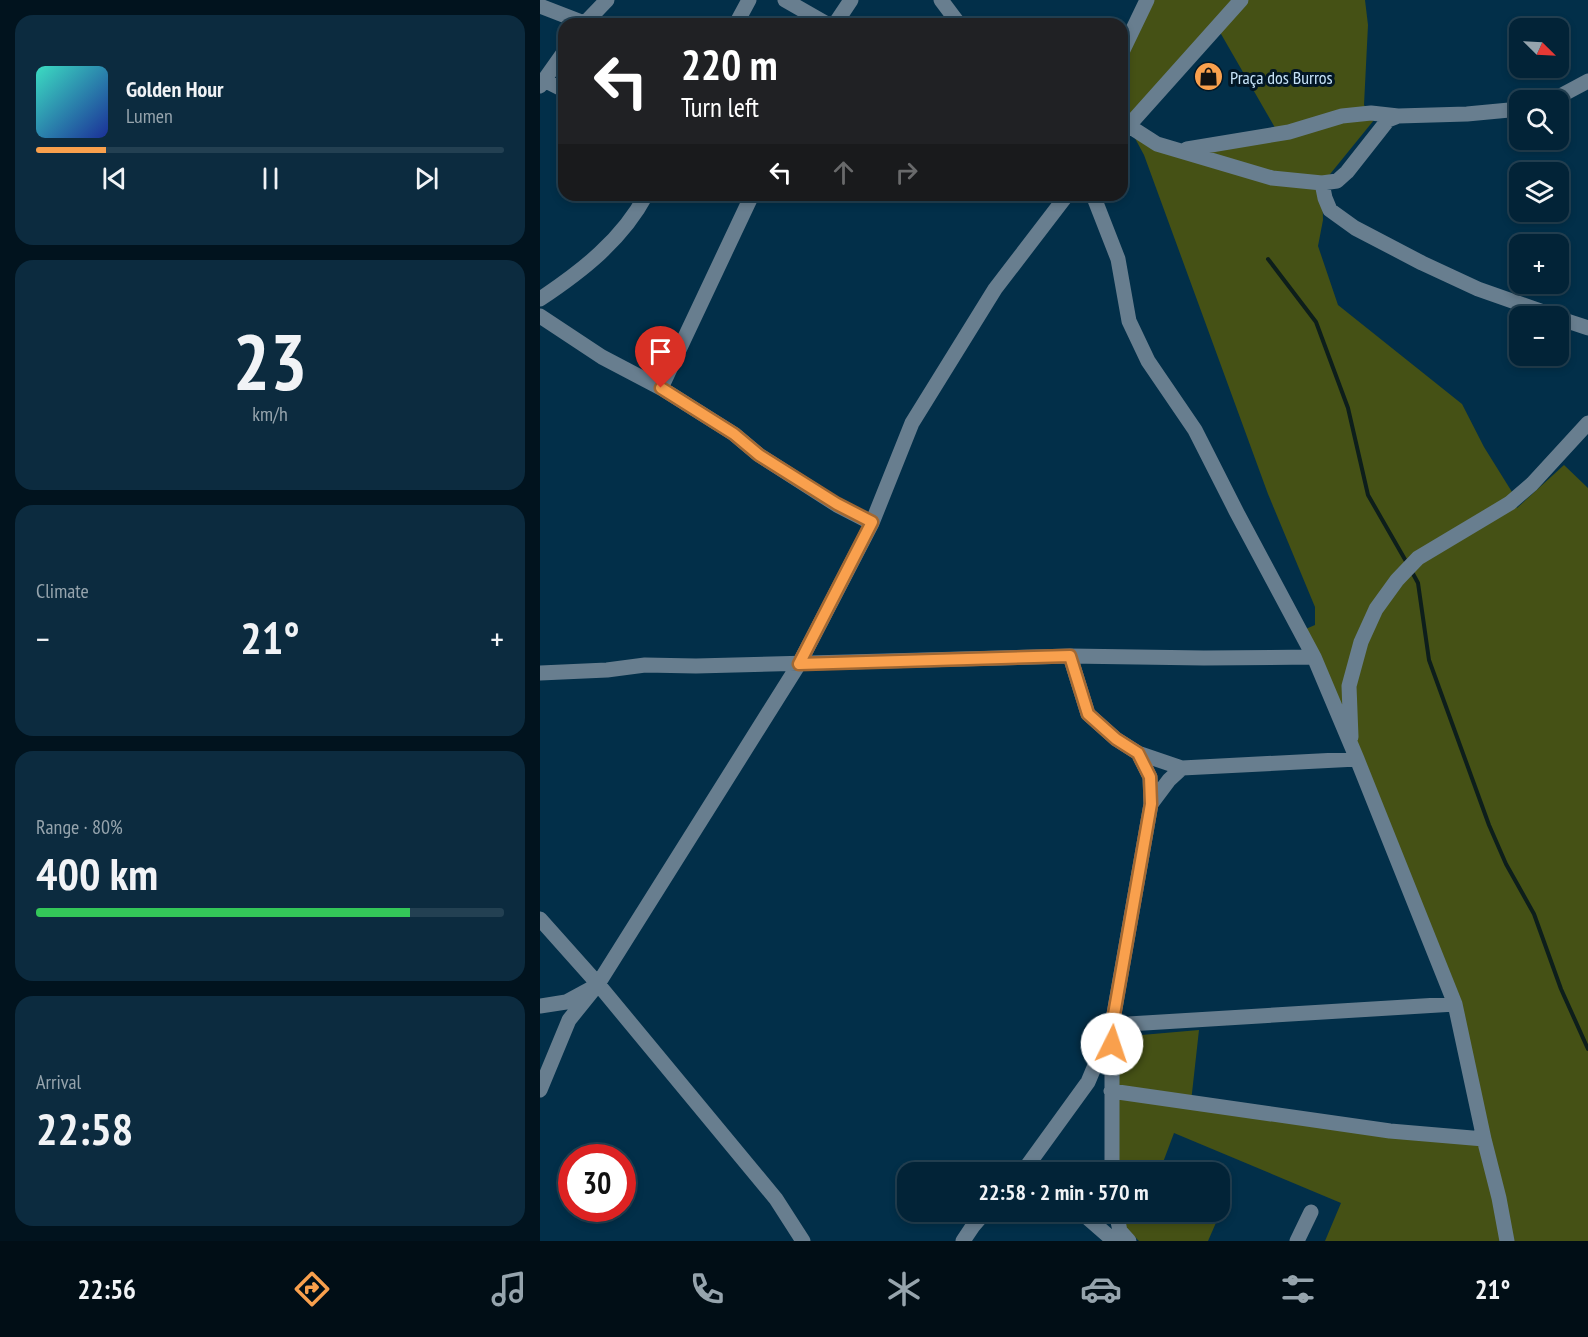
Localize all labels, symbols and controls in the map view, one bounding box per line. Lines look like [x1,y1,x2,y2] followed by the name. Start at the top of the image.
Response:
[1509,18,1569,78] north arrow
[1509,18,1569,366] map controls
[681,37,778,92] text: 220 m
[582,42,660,120] icon: left
[1193,61,1225,93] shop icon: Praça dos Burros
[1230,66,1333,89] place label: Praça dos Burros
[126,75,224,103] text: Golden Hour
[681,90,759,124] text: Turn left
[1509,90,1569,150] button: search
[126,103,173,129] text: Lumen
[764,156,797,189] icon: left
[827,156,860,189] icon: ahead
[890,156,923,189] icon: right
[98,162,131,195] icon: previous
[254,162,287,195] icon: pause
[410,162,443,195] icon: next
[1509,162,1569,222] button: layers
[1509,234,1569,294] button: +
[1509,306,1569,366] button: −
[233,311,307,412] text: 23
[635,326,686,388] pin
[644,335,677,368] icon: arrive
[252,401,288,427] text: km/h
[36,578,89,604] text: Climate
[240,608,300,666] text: 21°
[36,617,50,660] text: −
[490,617,504,660] text: +
[36,814,123,840] text: Range · 80%
[36,844,158,902] text: 400 km
[1080,1012,1144,1076] position arrow
[36,1069,81,1095] text: Arrival
[36,1099,133,1157] text: 22:58
[558,1144,636,1222] speed limit sign: 30
[978,1178,1149,1206] text: 22:58 · 2 min · 570 m
[291,1268,333,1310] icon: directions
[488,1268,530,1310] icon: music
[686,1268,728,1310] icon: phone
[883,1268,925,1310] icon: climate
[1080,1268,1122,1310] icon: car
[1277,1268,1319,1310] icon: filters
[78,1272,136,1306] text: 22:56
[1475,1272,1510,1306] text: 21°

